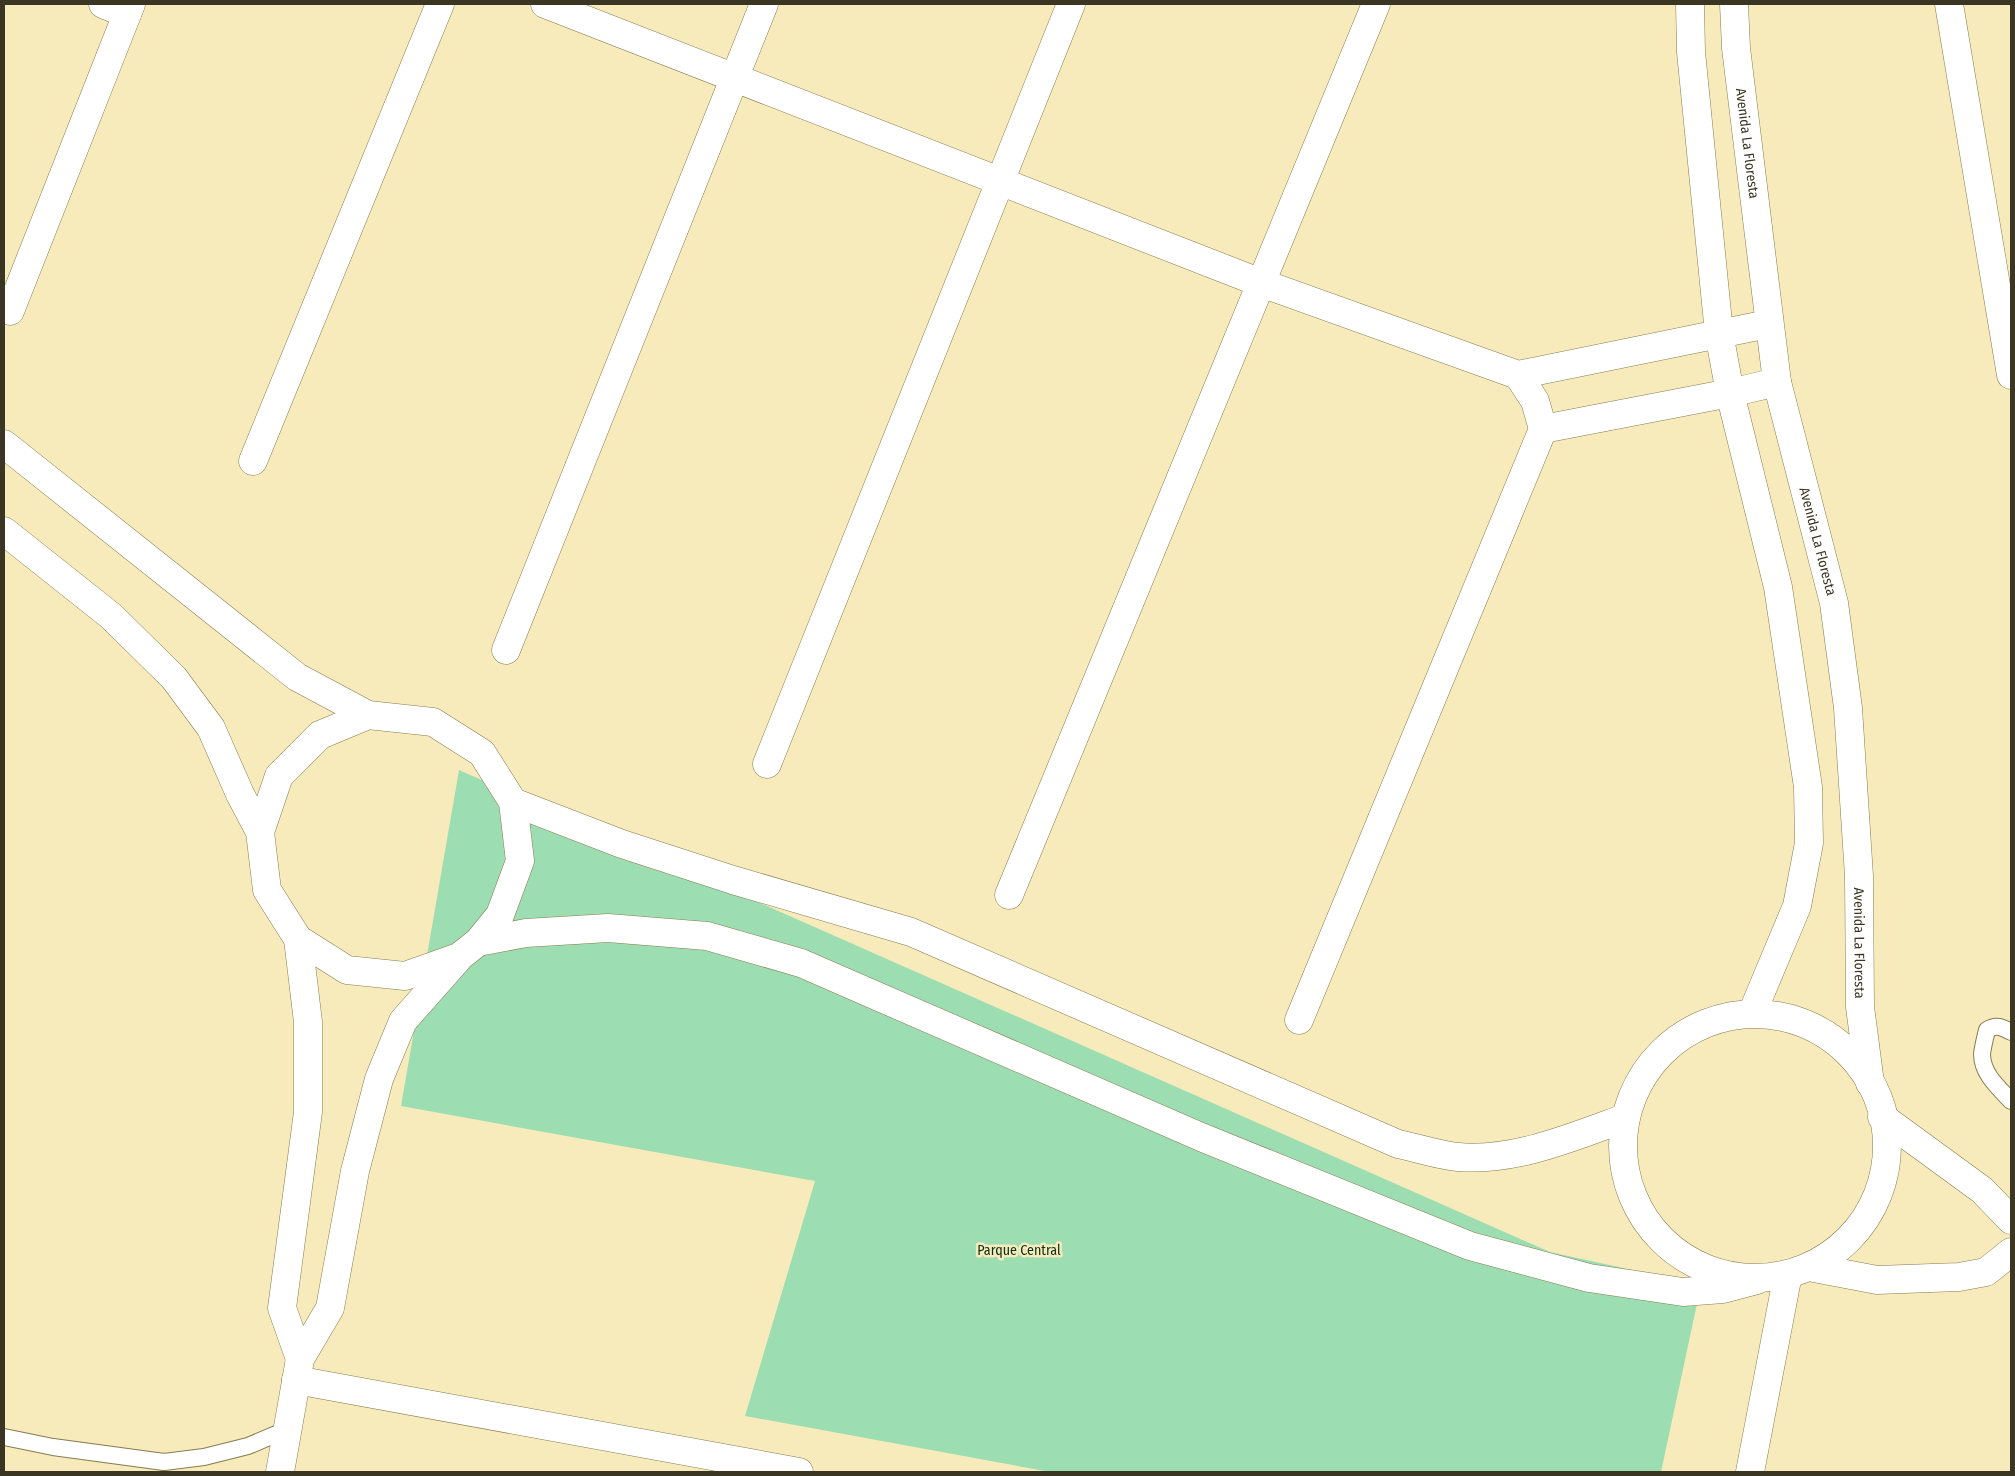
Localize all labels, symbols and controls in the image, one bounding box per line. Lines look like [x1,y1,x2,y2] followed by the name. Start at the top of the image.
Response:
[1732,87,1763,200] street label: Avenida La Floresta
[1796,485,1840,597] street label: Avenida La Floresta
[1851,887,1868,999] street label: Avenida La Floresta
[977,1242,1061,1259] park label: Parque Central

